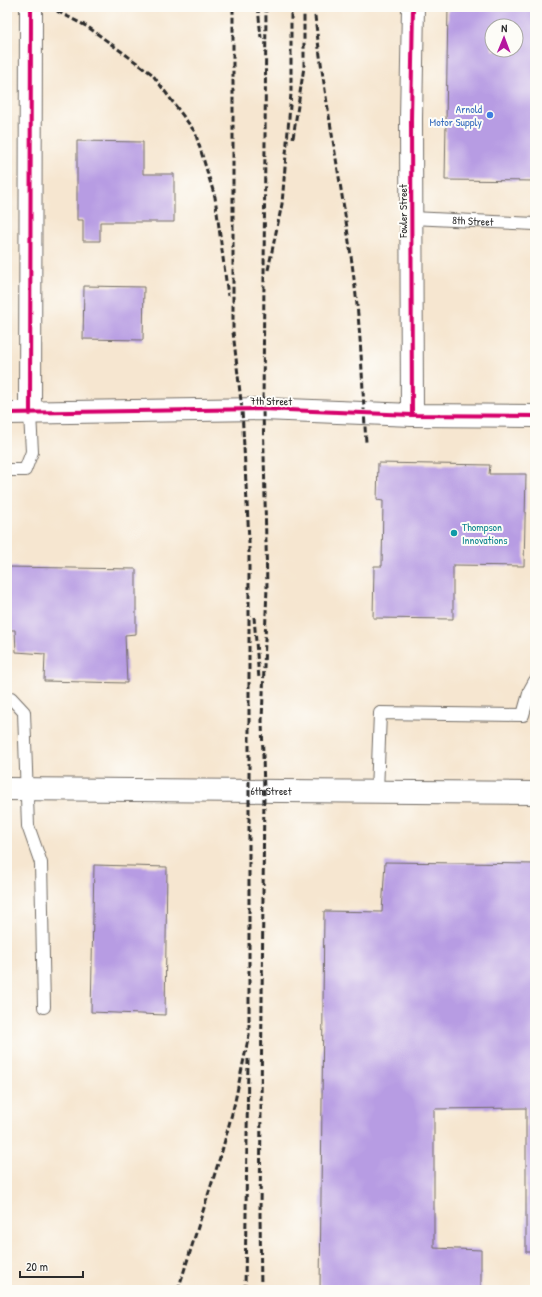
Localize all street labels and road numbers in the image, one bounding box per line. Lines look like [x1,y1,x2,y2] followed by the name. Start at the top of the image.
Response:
[396,184,410,239] street label: Fowler Street
[452,213,494,229] street label: 8th Street
[250,394,292,408] street label: 7th Street
[250,784,292,798] street label: 6th Street

